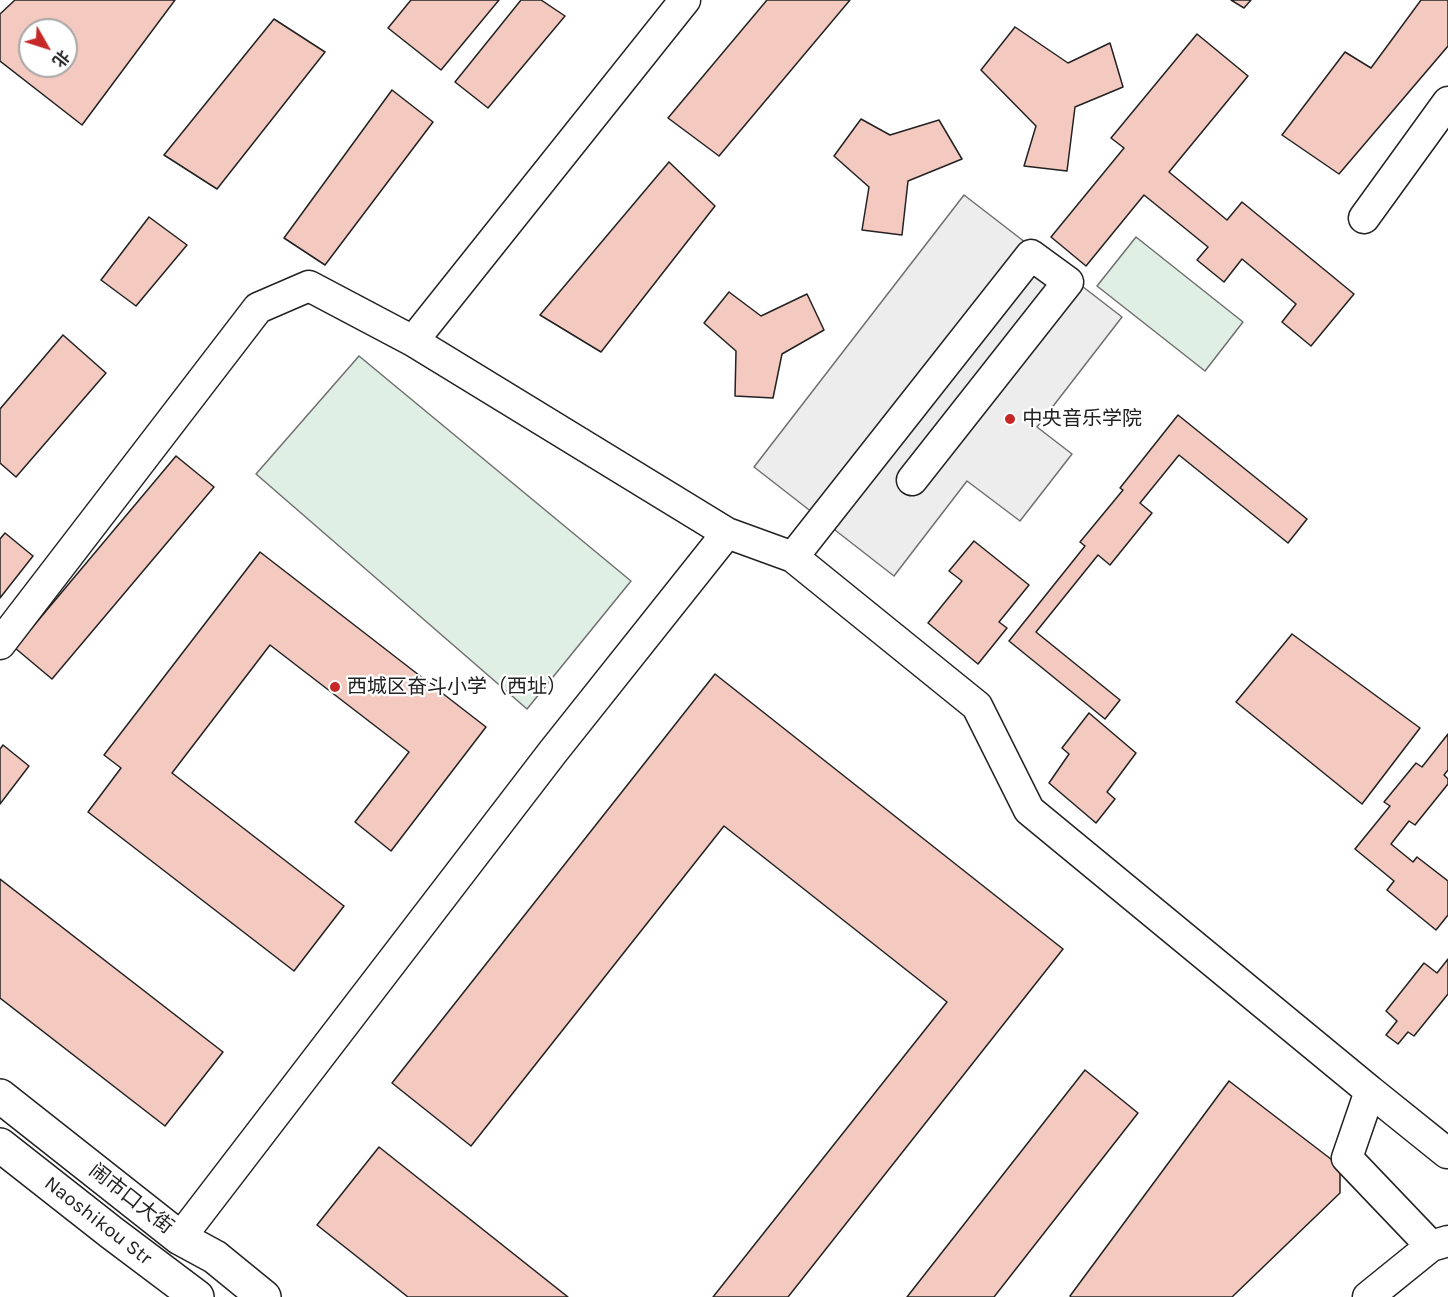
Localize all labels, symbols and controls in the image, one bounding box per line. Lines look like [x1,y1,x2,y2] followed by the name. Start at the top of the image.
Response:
[18,18,78,78] north arrow
[48,46,73,71] text: 北
[1022,407,1142,431] place label: 中央音乐学院
[1003,412,1017,426] marker: 中央音乐学院
[347,675,567,699] place label: 西城区奋斗小学（西址）
[328,680,342,694] marker: 西城区奋斗小学（西址）
[84,1159,178,1239] street label: 闹市口大街
[39,1172,157,1270] street label: Naoshikou Str

